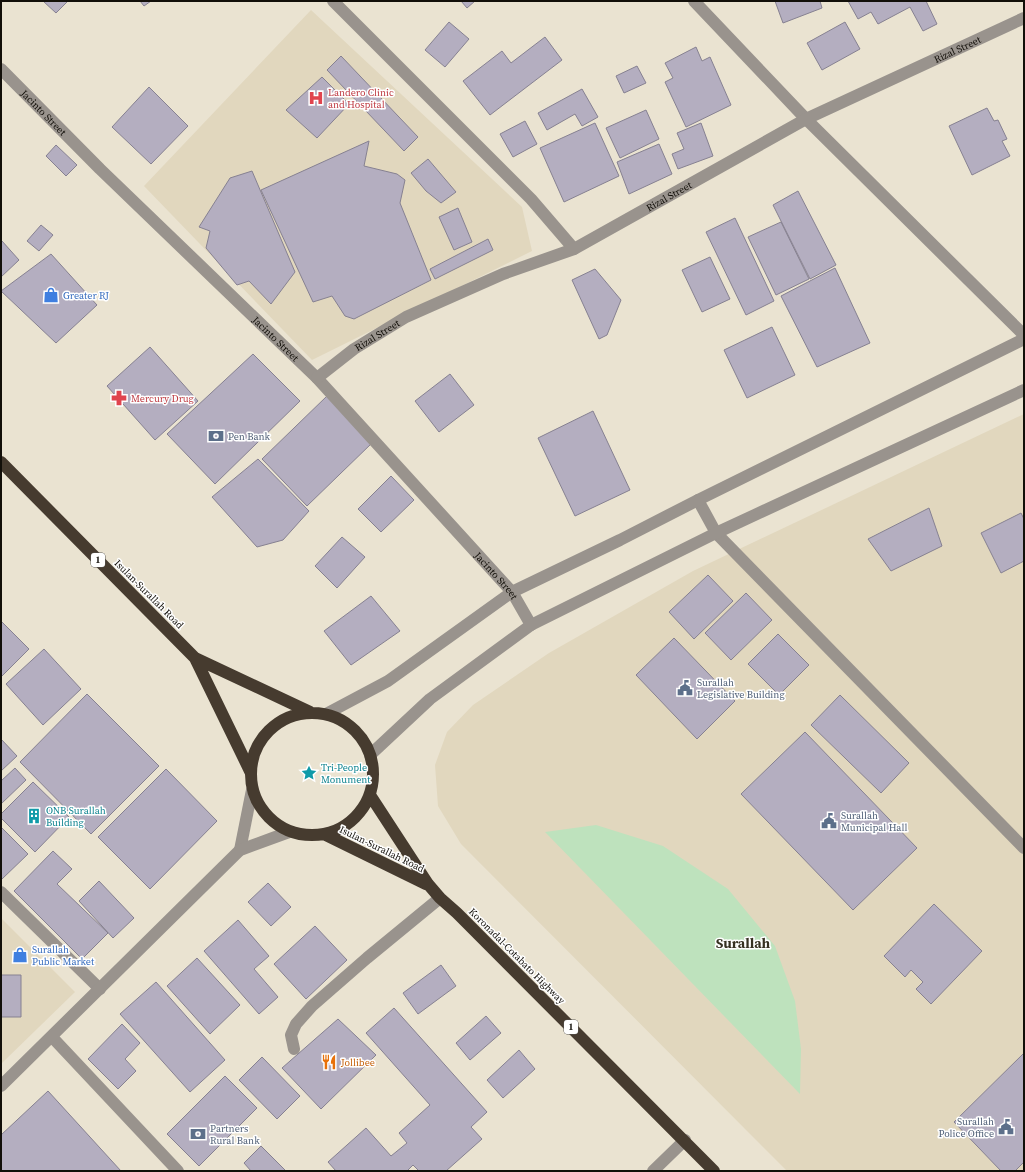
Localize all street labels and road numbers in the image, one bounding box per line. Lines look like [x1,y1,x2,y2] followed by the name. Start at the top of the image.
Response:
[932,32,983,65] street label: Rizal Street
[18,86,70,139] street label: Jacinto Street
[644,178,695,214] street label: Rizal Street
[249,312,302,364] street label: Jacinto Street
[352,316,402,354] street label: Rizal Street
[471,548,522,602] street label: Jacinto Street
[91,553,105,567] road number: 1
[112,557,187,632] street label: Isulan-Surallah Road
[337,823,427,875] street label: Isulan-Surallah Road
[466,905,568,1007] street label: Koronadal-Cotabato Highway
[564,1020,578,1034] road number: 1

